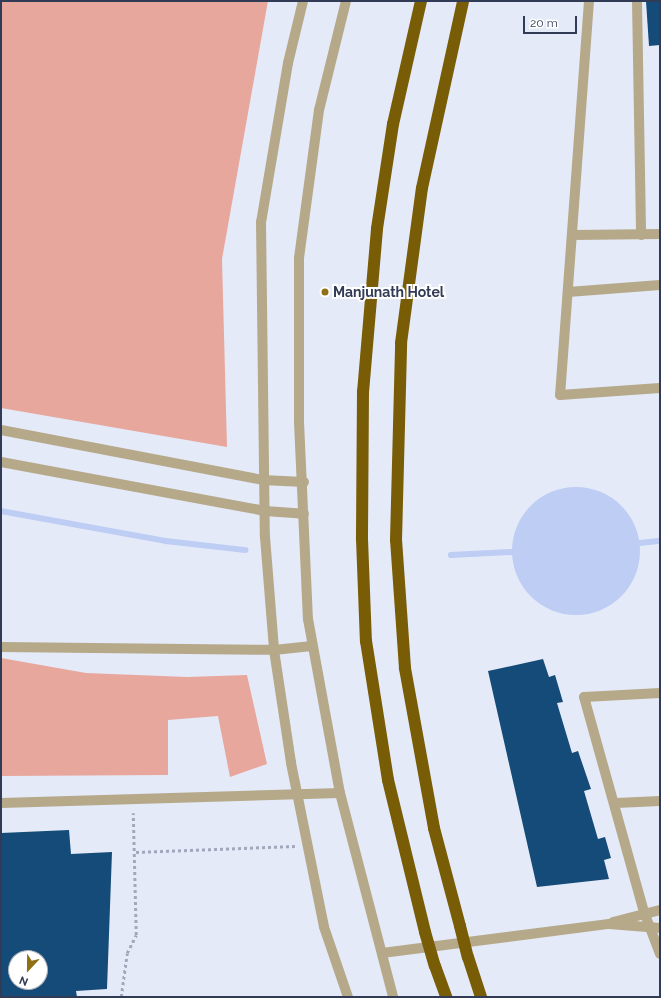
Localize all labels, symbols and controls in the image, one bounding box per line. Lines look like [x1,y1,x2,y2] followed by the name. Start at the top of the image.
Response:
[525,8,579,34] scale bar
[530,16,558,30] text: 20 m
[333,284,444,300] place label: Manjunath Hotel
[320,287,330,297] marker: Manjunath Hotel
[8,950,48,990] north arrow
[17,973,30,988] text: N

